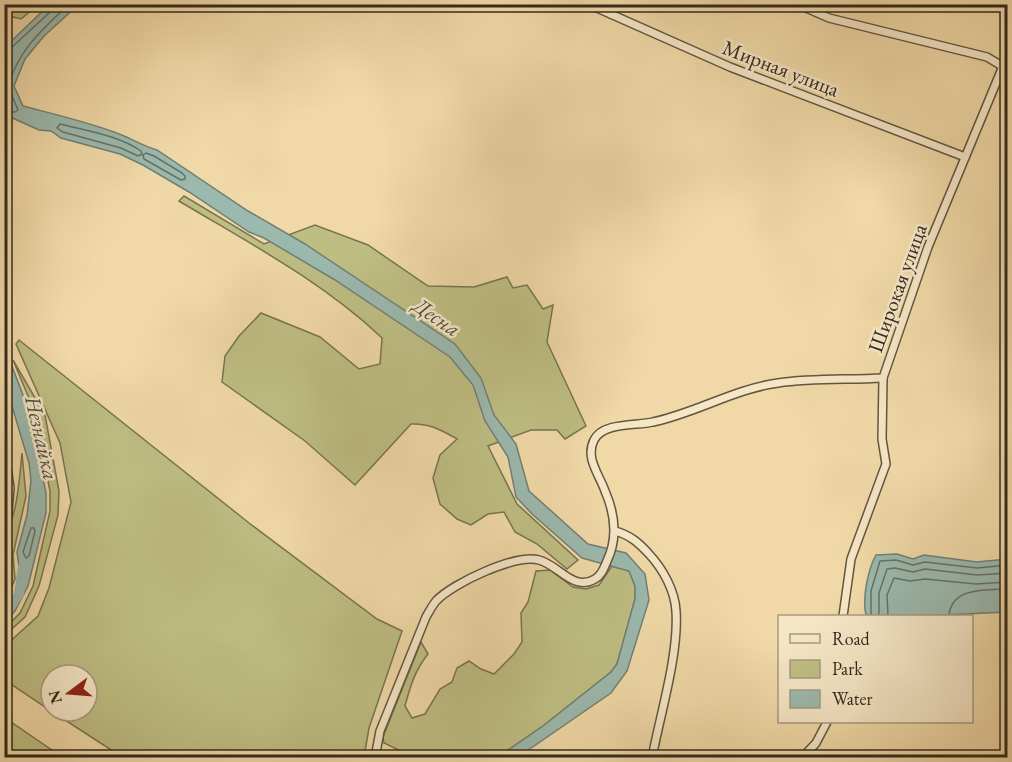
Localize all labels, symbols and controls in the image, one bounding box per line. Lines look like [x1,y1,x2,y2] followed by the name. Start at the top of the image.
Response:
[719,33,844,103] street label: Мирная улица
[861,219,933,356] street label: Широкая улица
[406,290,466,343] water label: Десна
[18,392,66,483] water label: Незнайка
[778,615,973,723] legend
[832,627,871,650] text: Road
[832,657,863,680] text: Park
[39,663,99,723] north arrow
[832,687,873,710] text: Water
[43,688,67,706] text: N

